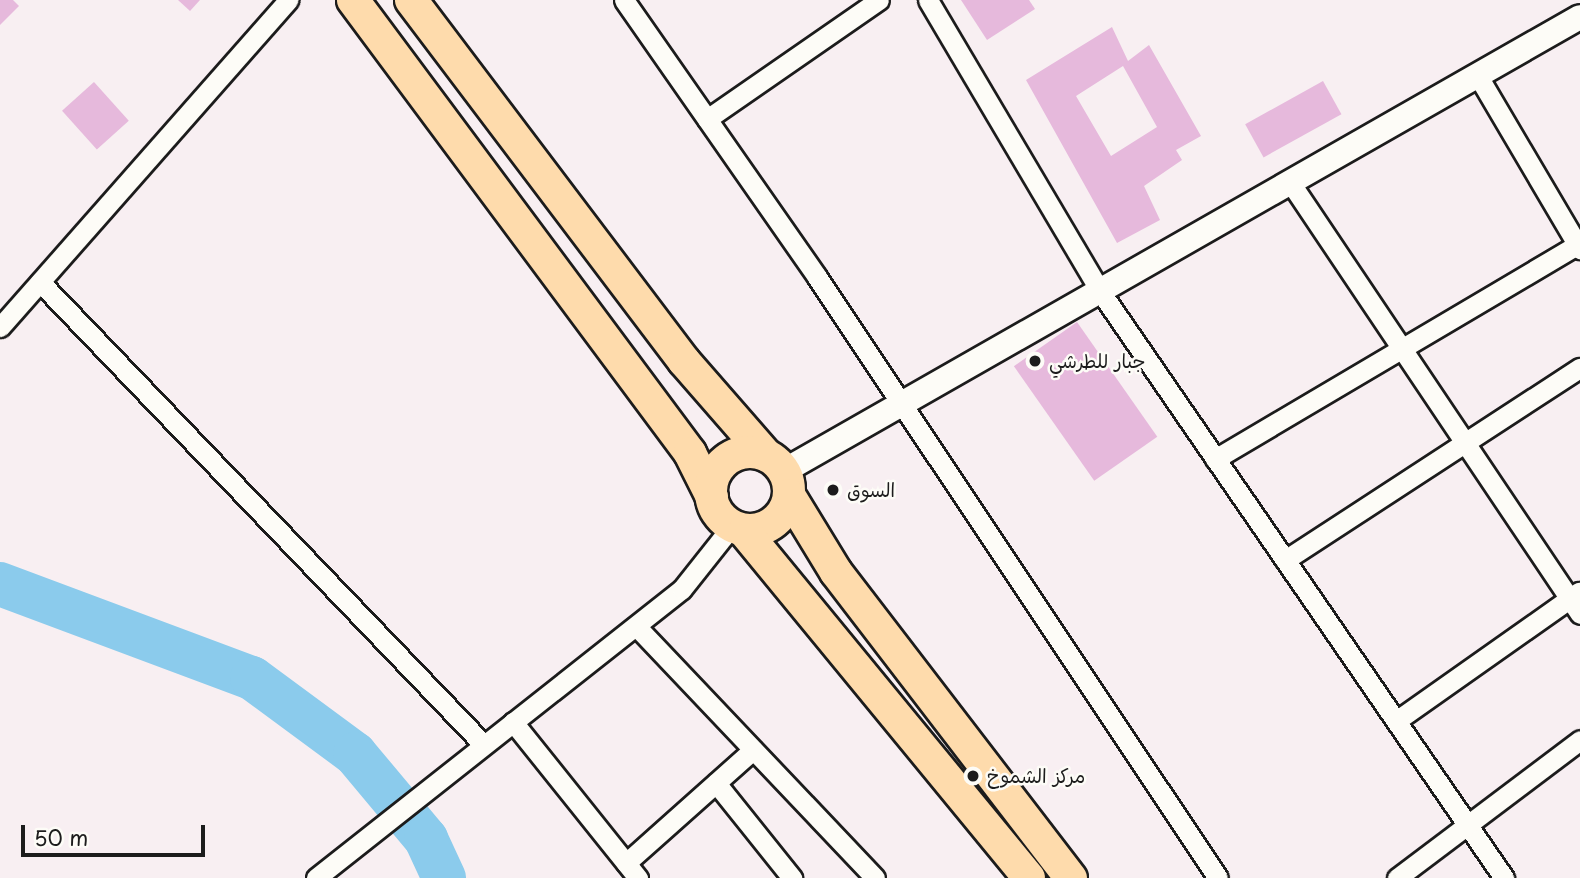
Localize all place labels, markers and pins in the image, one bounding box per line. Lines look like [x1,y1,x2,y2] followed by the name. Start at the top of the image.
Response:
[1049,350,1146,372] place label: جبار للطرشي
[1027,353,1043,369] marker: جبار للطرشي
[847,479,895,501] place label: السوق
[825,482,841,498] marker: السوق
[987,765,1085,787] place label: مركز الشموخ
[965,768,981,784] marker: مركز الشموخ

